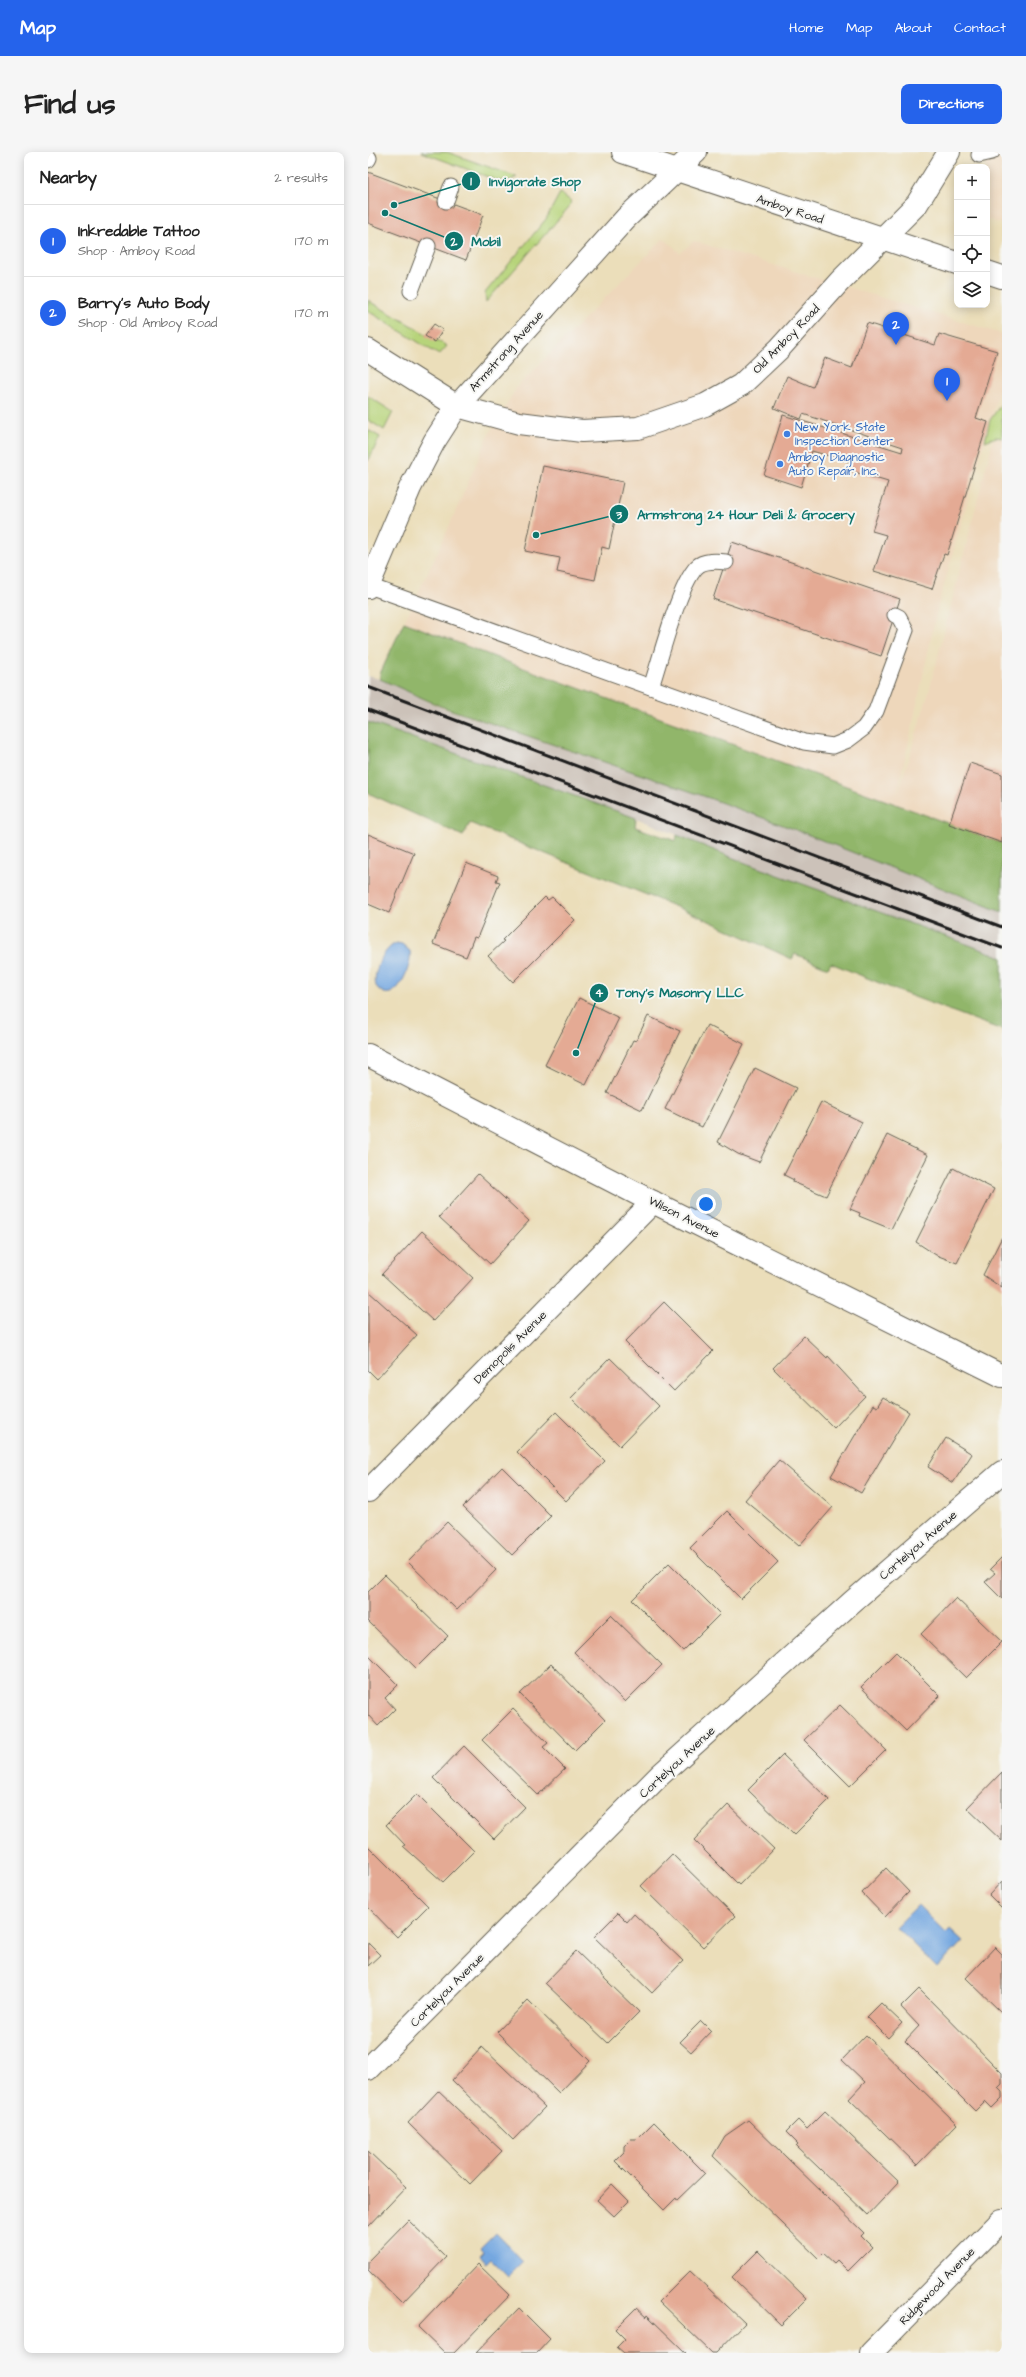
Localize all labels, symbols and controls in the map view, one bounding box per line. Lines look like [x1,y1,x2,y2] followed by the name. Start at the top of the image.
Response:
[20,15,56,42] text: Map
[789,18,824,38] text: Home
[846,18,872,38] text: Map
[894,18,932,38] text: About
[954,18,1006,38] text: Contact
[901,84,1002,124] button: Directions
[24,85,115,124] text: Find us
[954,164,990,308] map controls
[954,164,990,200] button: +
[40,166,97,190] text: Nearby
[274,169,328,187] text: 2 results
[461,169,589,194] callout: Invigorate Shop
[470,173,472,190] text: 1
[489,173,582,193] text: Invigorate Shop
[754,191,826,229] street label: Amboy Road
[954,200,990,236] button: −
[78,221,200,242] text: Inkredable Tattoo
[444,229,509,254] callout: Mobil
[52,232,54,250] text: 1
[295,232,328,250] text: 170 m
[471,233,501,251] text: Mobil
[450,234,458,251] text: 2
[954,236,990,272] button: locate
[78,242,195,260] text: Shop · Amboy Road
[954,272,990,308] button: layers
[78,293,210,314] text: Barry's Auto Body
[749,301,825,378] street label: Old Amboy Road
[49,304,57,322] text: 2
[295,304,328,322] text: 170 m
[465,307,549,396] street label: Armstrong Avenue
[883,312,909,345] pin: 2
[78,314,217,332] text: Shop · Old Amboy Road
[934,368,960,401] pin: 1
[795,419,893,450] place label: New York State Inspection Center
[782,429,792,439] marker: New York State Inspection Center
[788,449,885,480] place label: Amboy Diagnostic Auto Repair, Inc.
[775,459,785,469] marker: Amboy Diagnostic Auto Repair, Inc.
[609,502,863,527] callout: Armstrong 24 Hour Deli & Grocery
[637,506,856,526] text: Armstrong 24 Hour Deli & Grocery
[615,507,623,524] text: 3
[589,980,752,1005] callout: Tony's Masonry LLC
[615,984,744,1003] text: Tony's Masonry LLC
[595,985,604,1002] text: 4
[645,1192,723,1243] street label: Wilson Avenue
[696,1194,716,1214] your location
[470,1307,551,1388] street label: Demopolis Avenue
[876,1506,962,1585] street label: Cortelyou Avenue
[636,1722,720,1803] street label: Cortelyou Avenue
[407,1949,489,2032] street label: Cortelyou Avenue
[896,2243,980,2330] street label: Ridgewood Avenue

